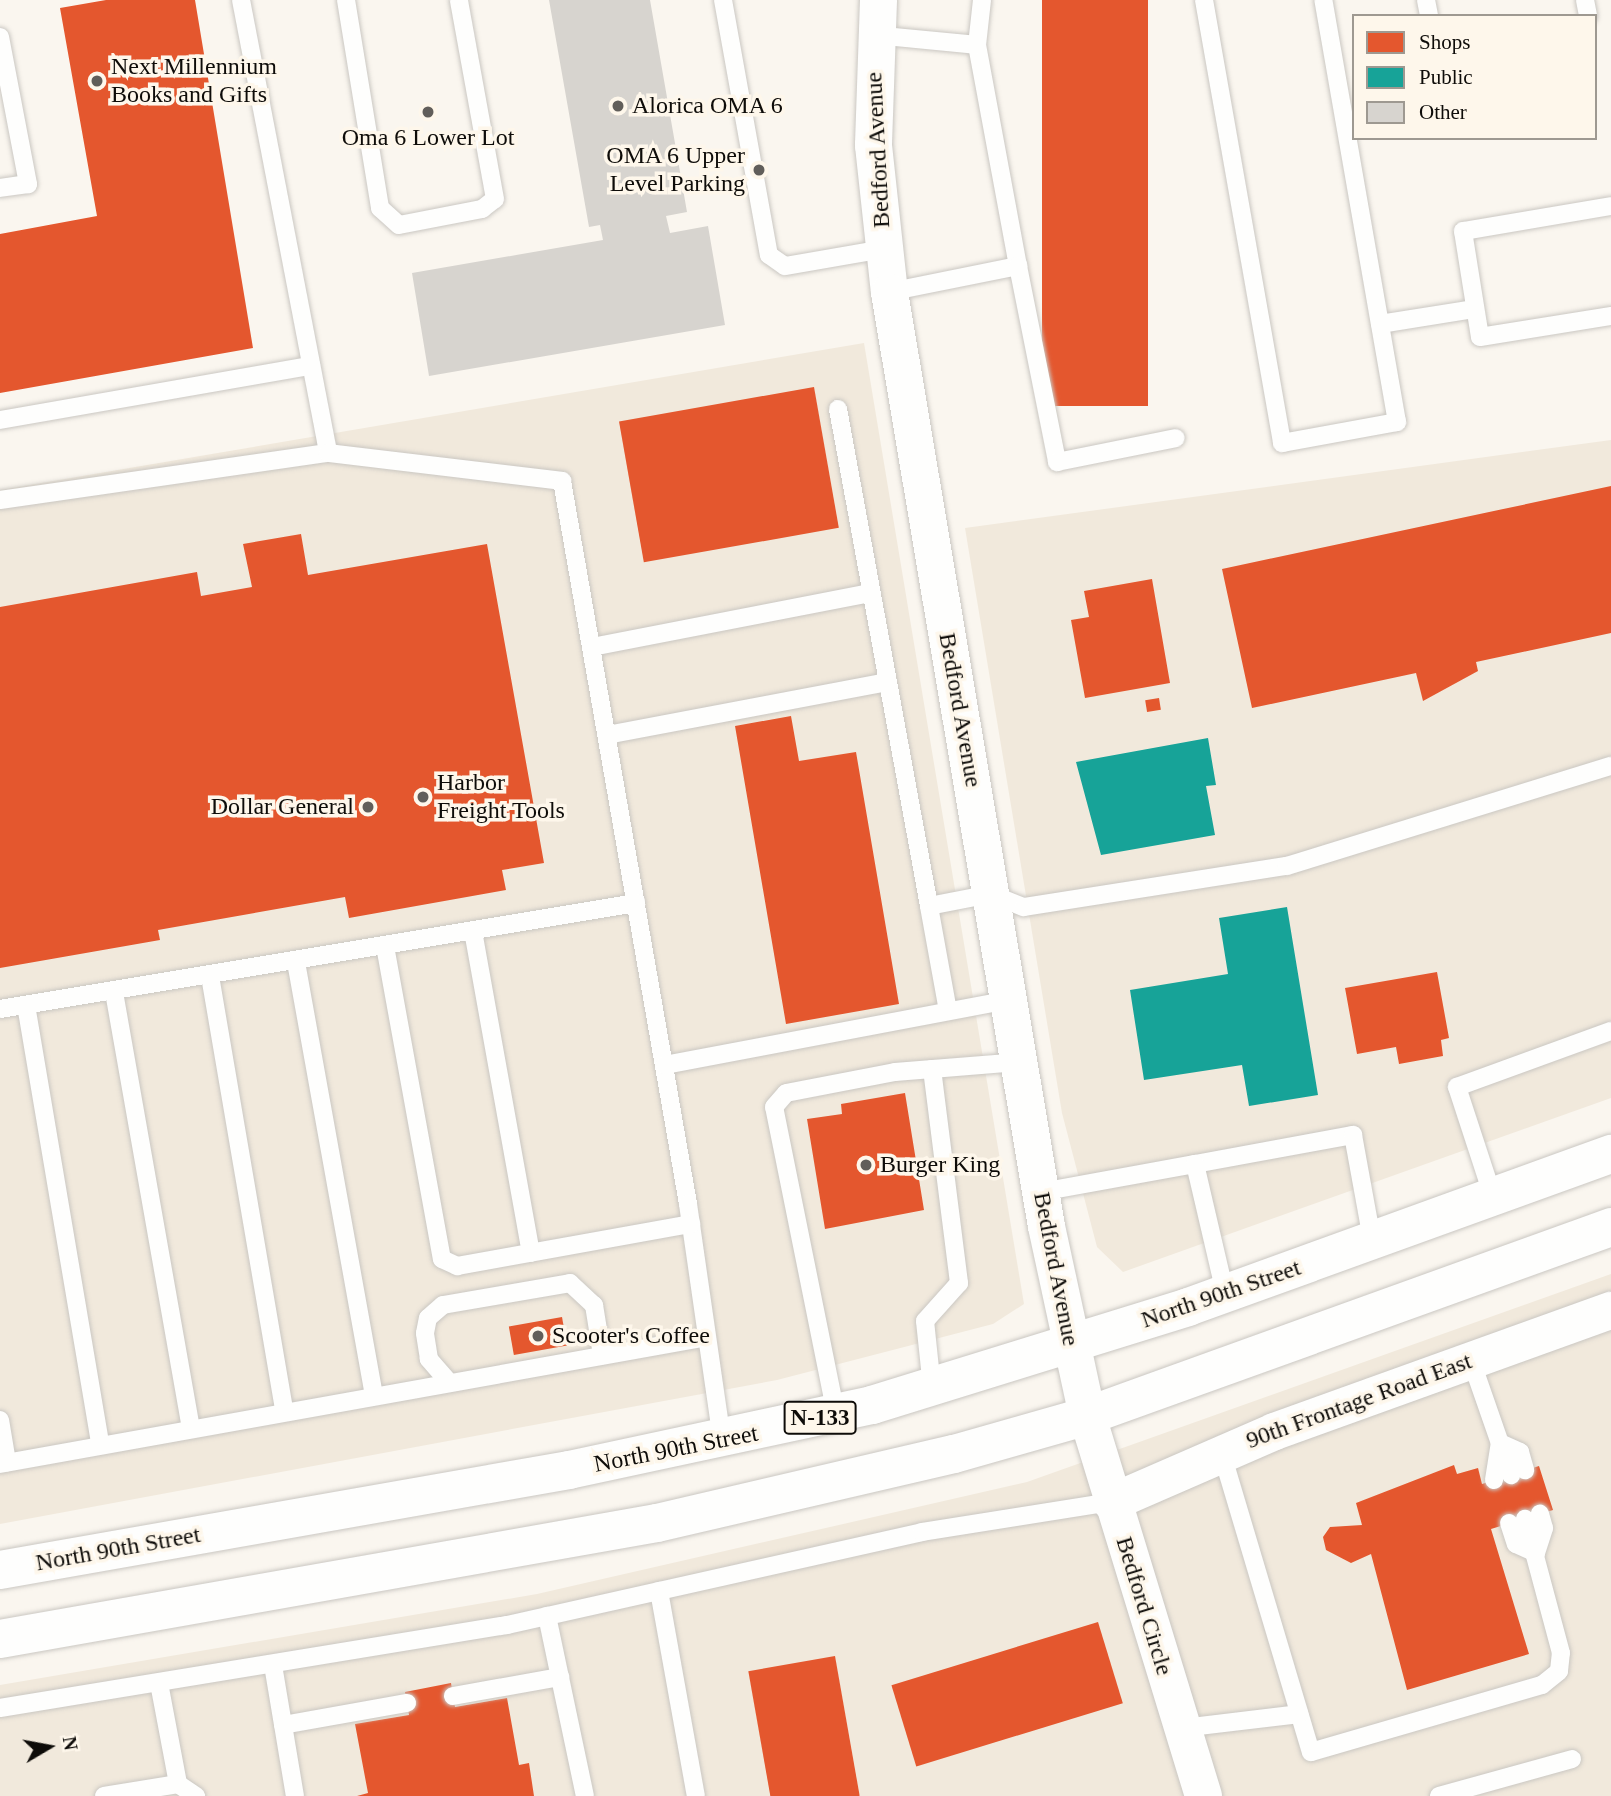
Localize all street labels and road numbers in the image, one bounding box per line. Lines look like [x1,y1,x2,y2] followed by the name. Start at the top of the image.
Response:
[859,71,897,229] street label: Bedford Avenue
[932,630,988,790] street label: Bedford Avenue
[1027,1189,1085,1349] street label: Bedford Avenue
[1138,1253,1304,1335] street label: North 90th Street
[1242,1347,1476,1455] street label: 90th Frontage Road East
[783,1399,857,1438] road number: N-133
[591,1419,761,1479] street label: North 90th Street
[33,1520,203,1578] street label: North 90th Street
[1109,1533,1179,1679] street label: Bedford Circle

